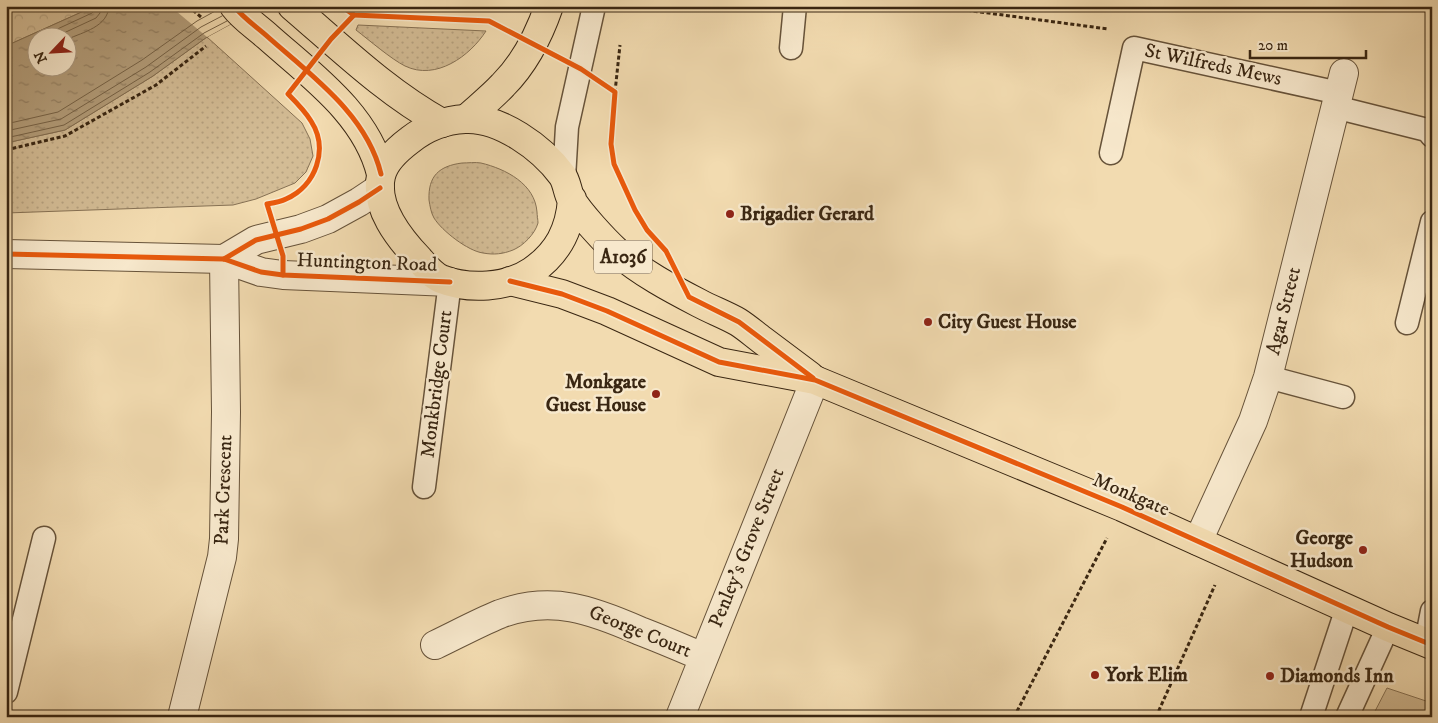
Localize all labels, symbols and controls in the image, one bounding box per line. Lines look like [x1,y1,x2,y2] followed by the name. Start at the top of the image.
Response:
[28,28,78,78] north arrow
[1250,28,1367,60] scale bar
[1258,36,1288,55] text: 20 m
[1142,38,1284,92] street label: St Wilfreds Mews
[30,48,52,66] text: N
[740,202,875,227] place label: Brigadier Gerard
[724,208,736,220] marker: Brigadier Gerard
[594,240,652,274] road number: A1036
[296,248,438,278] street label: Huntington Road
[1261,264,1307,358] street label: Agar Street
[416,309,458,459] street label: Monkbridge Court
[938,310,1077,335] place label: City Guest House
[922,316,934,328] marker: City Guest House
[546,370,647,418] place label: Monkgate Guest House
[650,388,662,400] marker: Monkgate Guest House
[210,434,238,546] street label: Park Crescent
[704,465,790,631] street label: Penley's Grove Street
[1089,468,1173,522] street label: Monkgate
[1290,526,1354,574] place label: George Hudson
[1357,544,1369,556] marker: George Hudson
[585,600,695,664] street label: George Court
[1104,663,1188,688] place label: York Elim
[1280,664,1394,689] place label: Diamonds Inn
[1089,669,1101,681] marker: York Elim
[1264,670,1276,682] marker: Diamonds Inn

